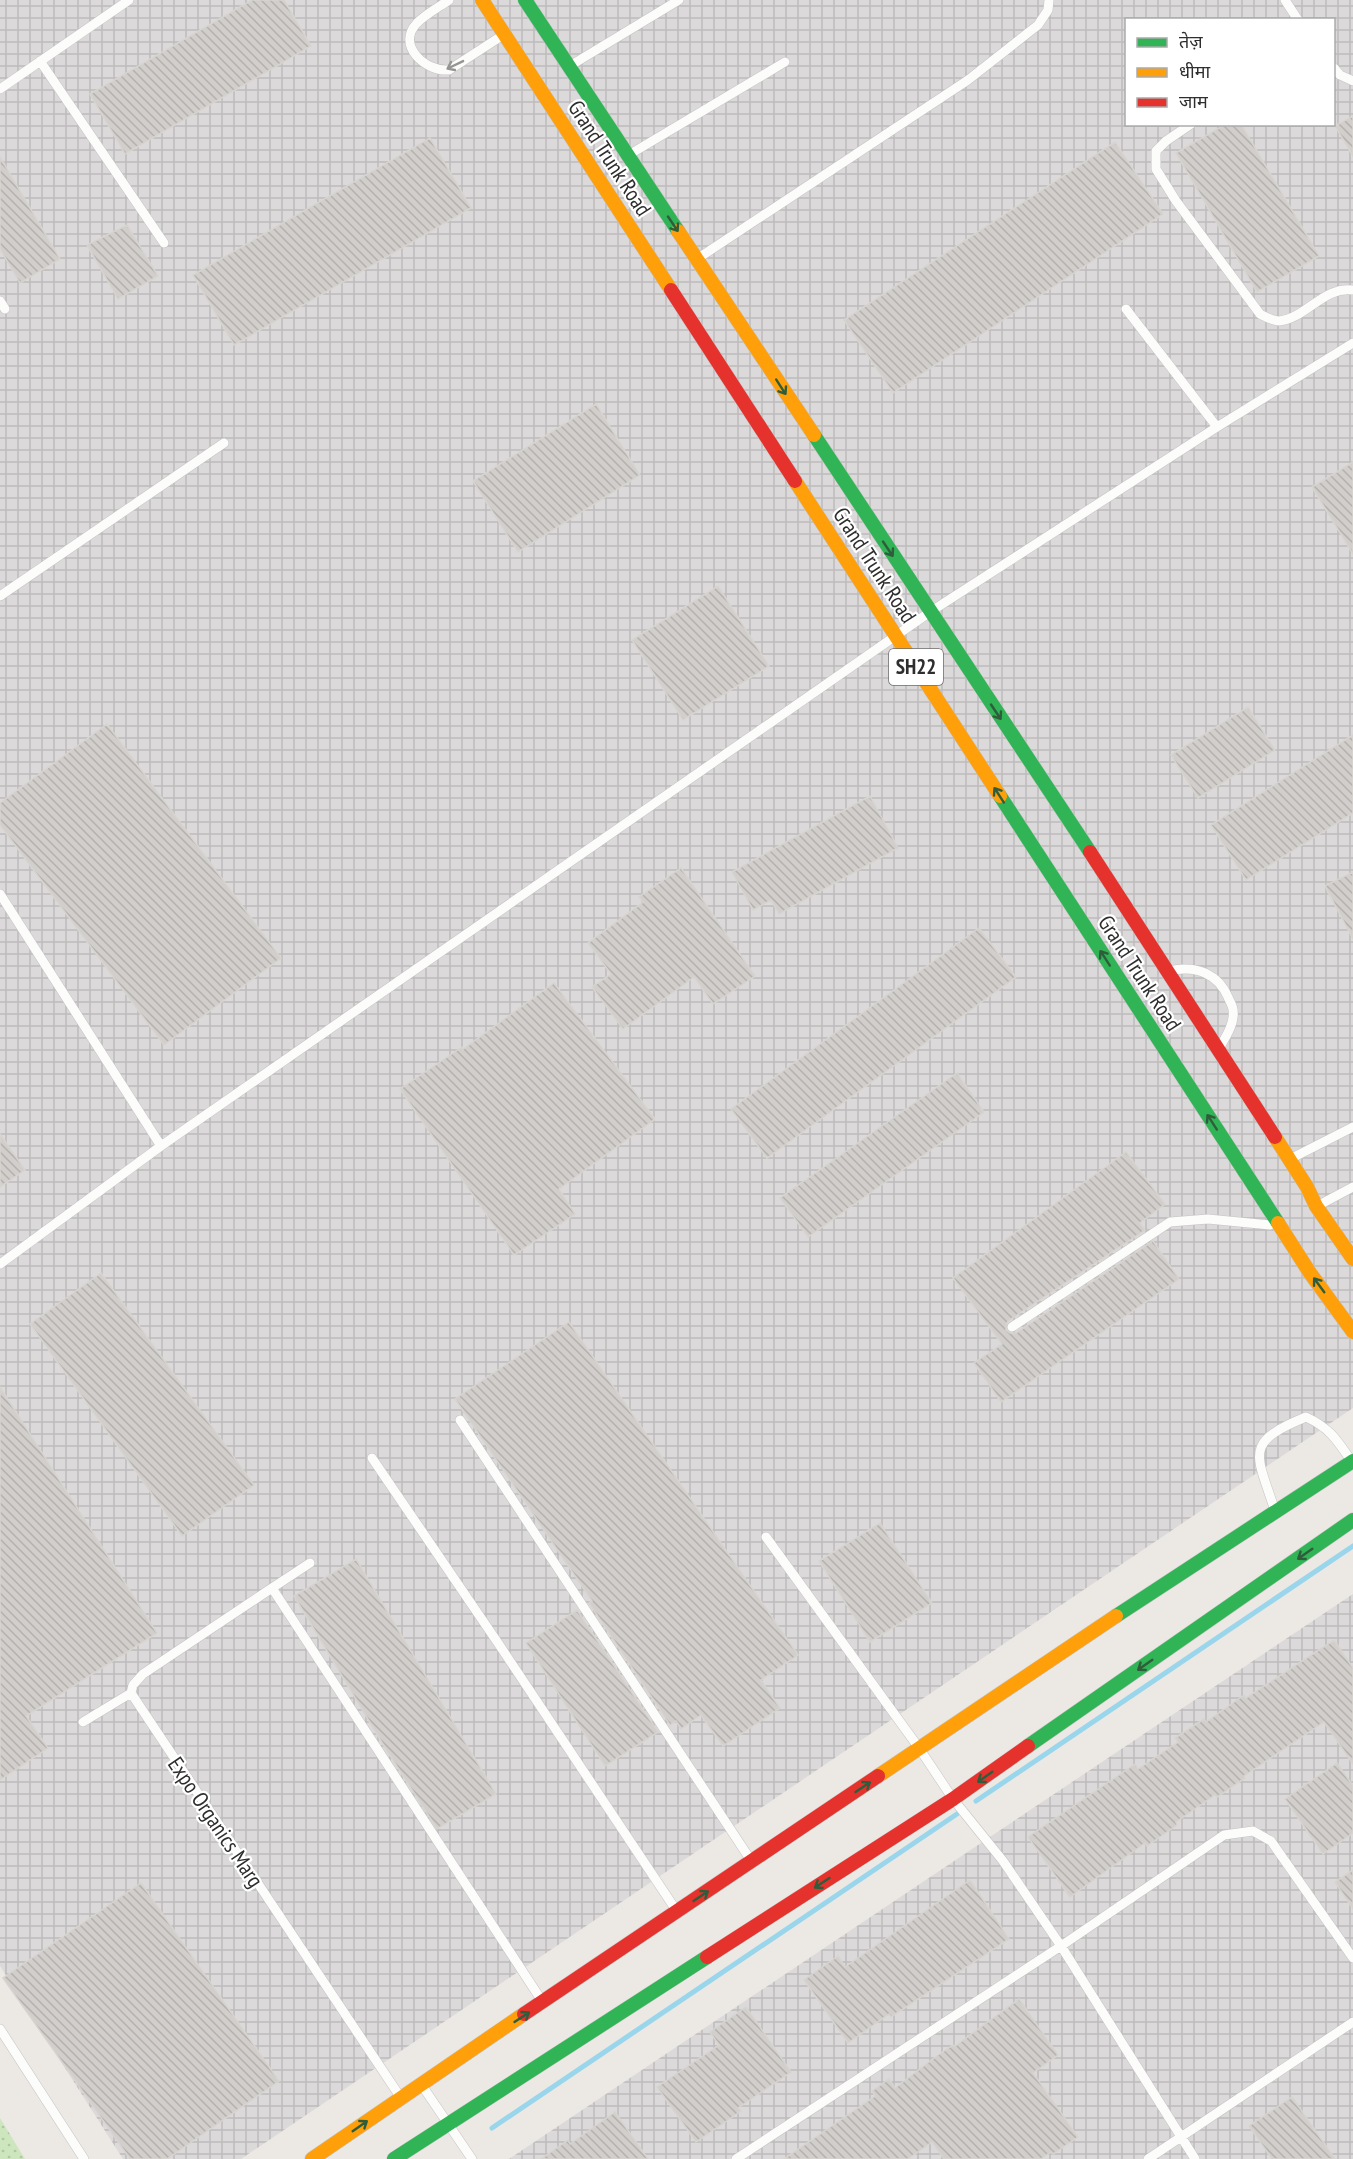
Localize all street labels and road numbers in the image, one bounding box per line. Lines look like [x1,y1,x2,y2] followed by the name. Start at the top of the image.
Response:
[562,95,658,221] street label: Grand Trunk Road
[827,502,923,628] street label: Grand Trunk Road
[889,649,943,685] road number: SH22
[1092,910,1188,1036] street label: Grand Trunk Road
[162,1751,270,1893] street label: Expo Organics Marg

